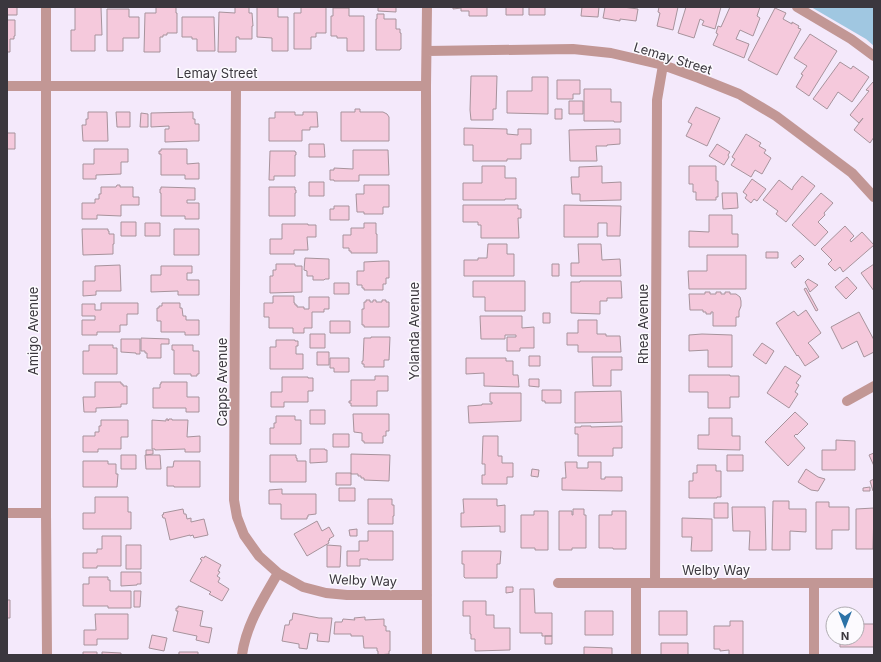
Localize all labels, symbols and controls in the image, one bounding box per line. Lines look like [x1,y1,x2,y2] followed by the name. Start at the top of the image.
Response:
[632,38,714,78] street label: Lemay Street
[176,65,258,81] street label: Lemay Street
[406,282,422,380] street label: Yolanda Avenue
[635,284,651,364] street label: Rhea Avenue
[25,287,41,375] street label: Amigo Avenue
[214,338,230,426] street label: Capps Avenue
[682,562,750,578] street label: Welby Way
[329,571,397,589] street label: Welby Way
[825,606,865,646] north arrow
[841,629,849,643] text: N

